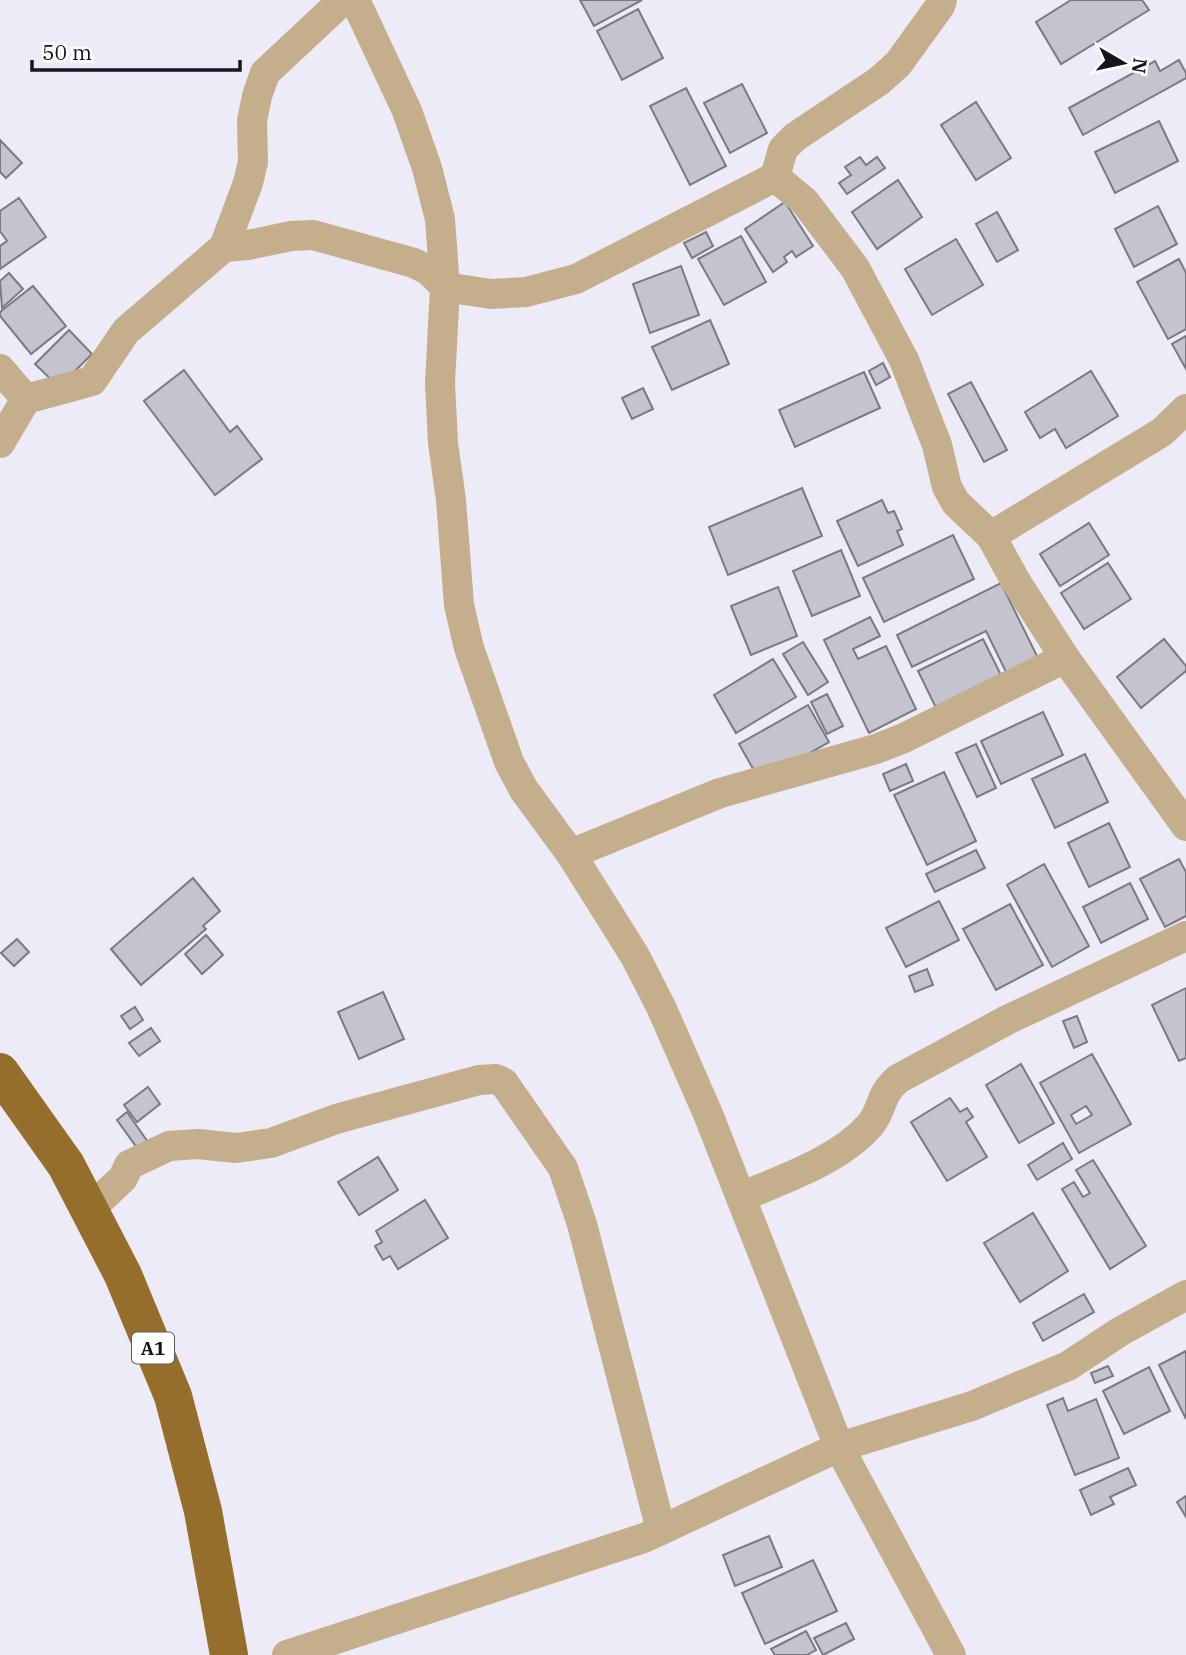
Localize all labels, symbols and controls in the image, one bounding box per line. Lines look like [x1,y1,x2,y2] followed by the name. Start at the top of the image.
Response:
[32,28,240,72] scale bar
[1088,28,1158,98] north arrow
[42,38,92,66] text: 50 m
[1127,56,1153,75] text: N
[132,1332,174,1364] road number: A1

